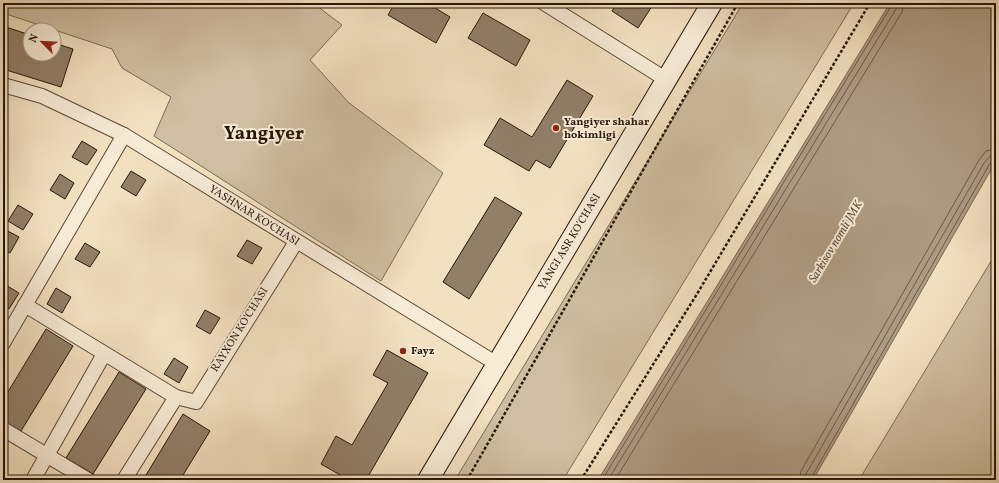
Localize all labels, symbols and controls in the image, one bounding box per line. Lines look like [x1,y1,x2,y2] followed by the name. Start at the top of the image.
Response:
[22,22,62,62] north arrow
[26,32,43,45] text: N
[564,115,650,143] place label: Yangiyer shahar hokimligi
[224,121,304,147] district label: Yangiyer
[551,123,561,133] marker: Yangiyer shahar hokimligi
[206,182,302,250] street label: YASHNAR KO'CHASI
[535,191,605,293] street label: YANGI ASR KO'CHASI
[805,197,867,286] water label: Sarkisov nomli JMK
[208,285,272,375] street label: RAYXON KO'CHASI
[411,344,435,359] place label: Fayz
[398,346,408,356] marker: Fayz

